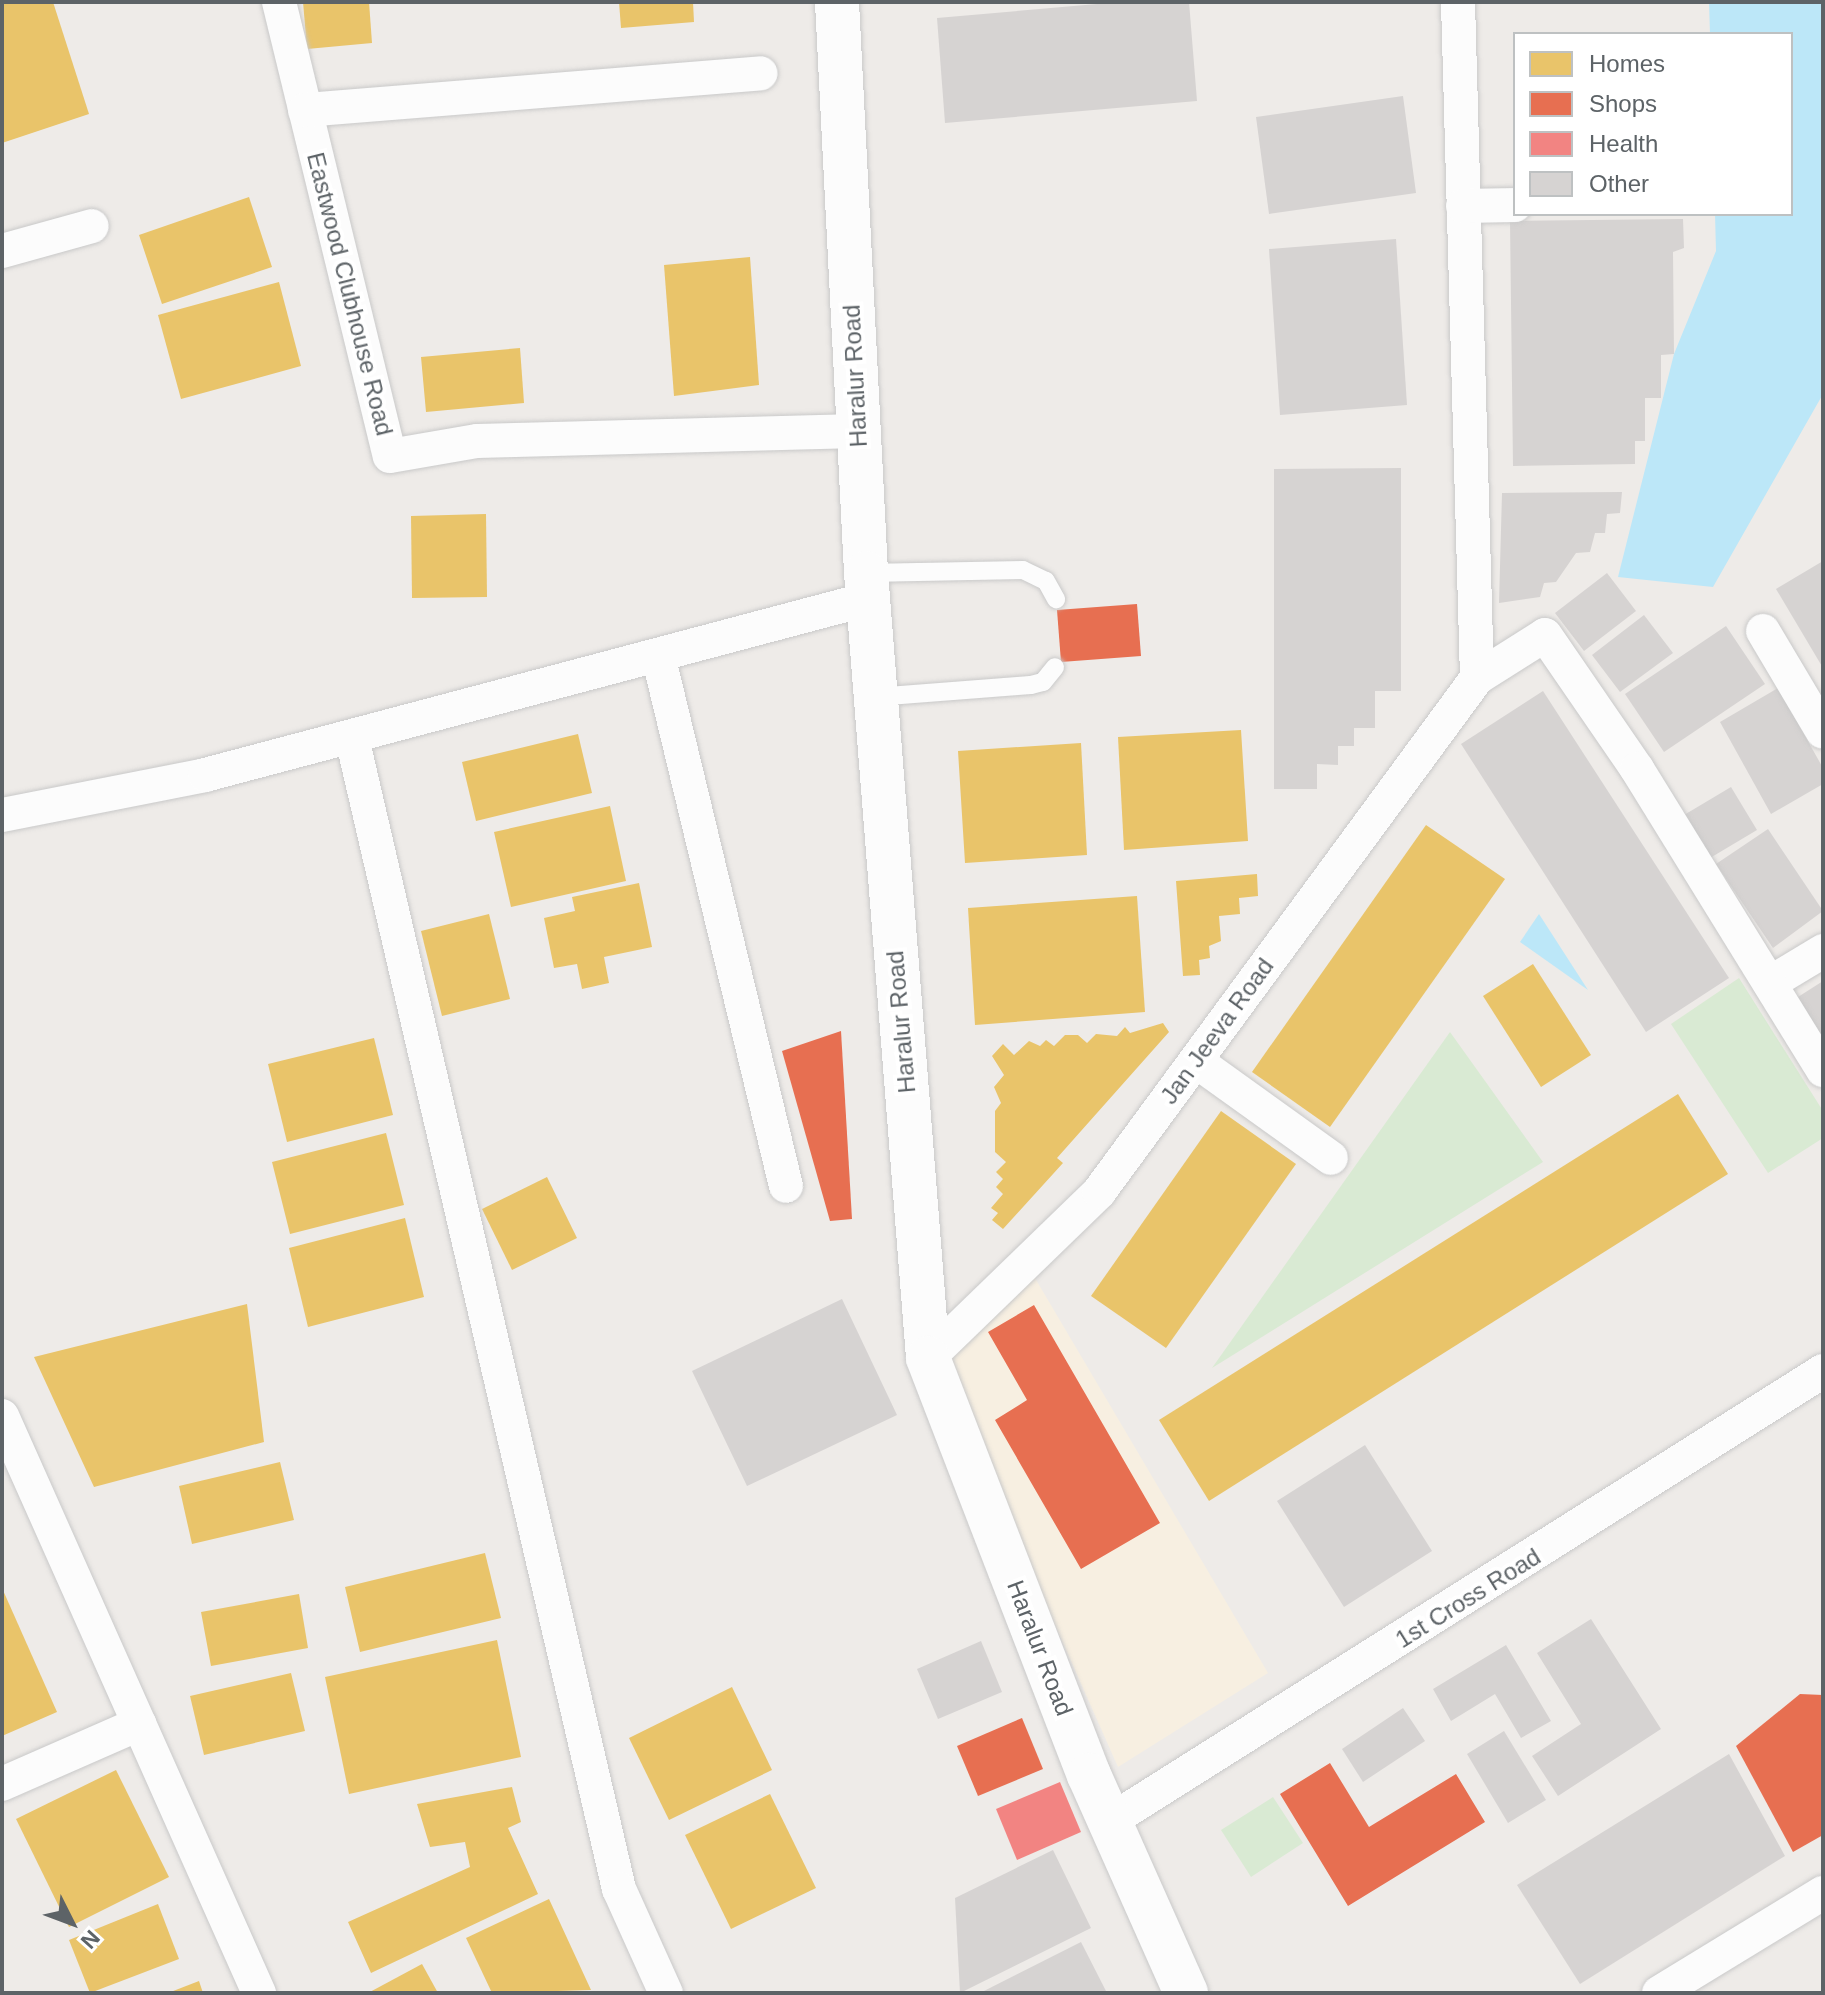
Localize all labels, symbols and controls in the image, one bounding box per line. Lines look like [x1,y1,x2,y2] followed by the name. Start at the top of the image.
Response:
[1513,32,1793,216] legend
[1589,50,1665,77] text: Homes
[1589,90,1657,117] text: Shops
[1589,130,1658,157] text: Health
[301,149,399,439] street label: Eastwood Clubhouse Road
[1589,170,1649,197] text: Other
[837,304,873,448] street label: Haralur Road
[880,950,922,1094] street label: Haralur Road
[1154,952,1280,1110] street label: Jan Jeeva Road
[1390,1542,1546,1654] street label: 1st Cross Road
[1001,1576,1079,1720] street label: Haralur Road
[32,1883,112,1963] north arrow
[76,1925,105,1954] text: N

